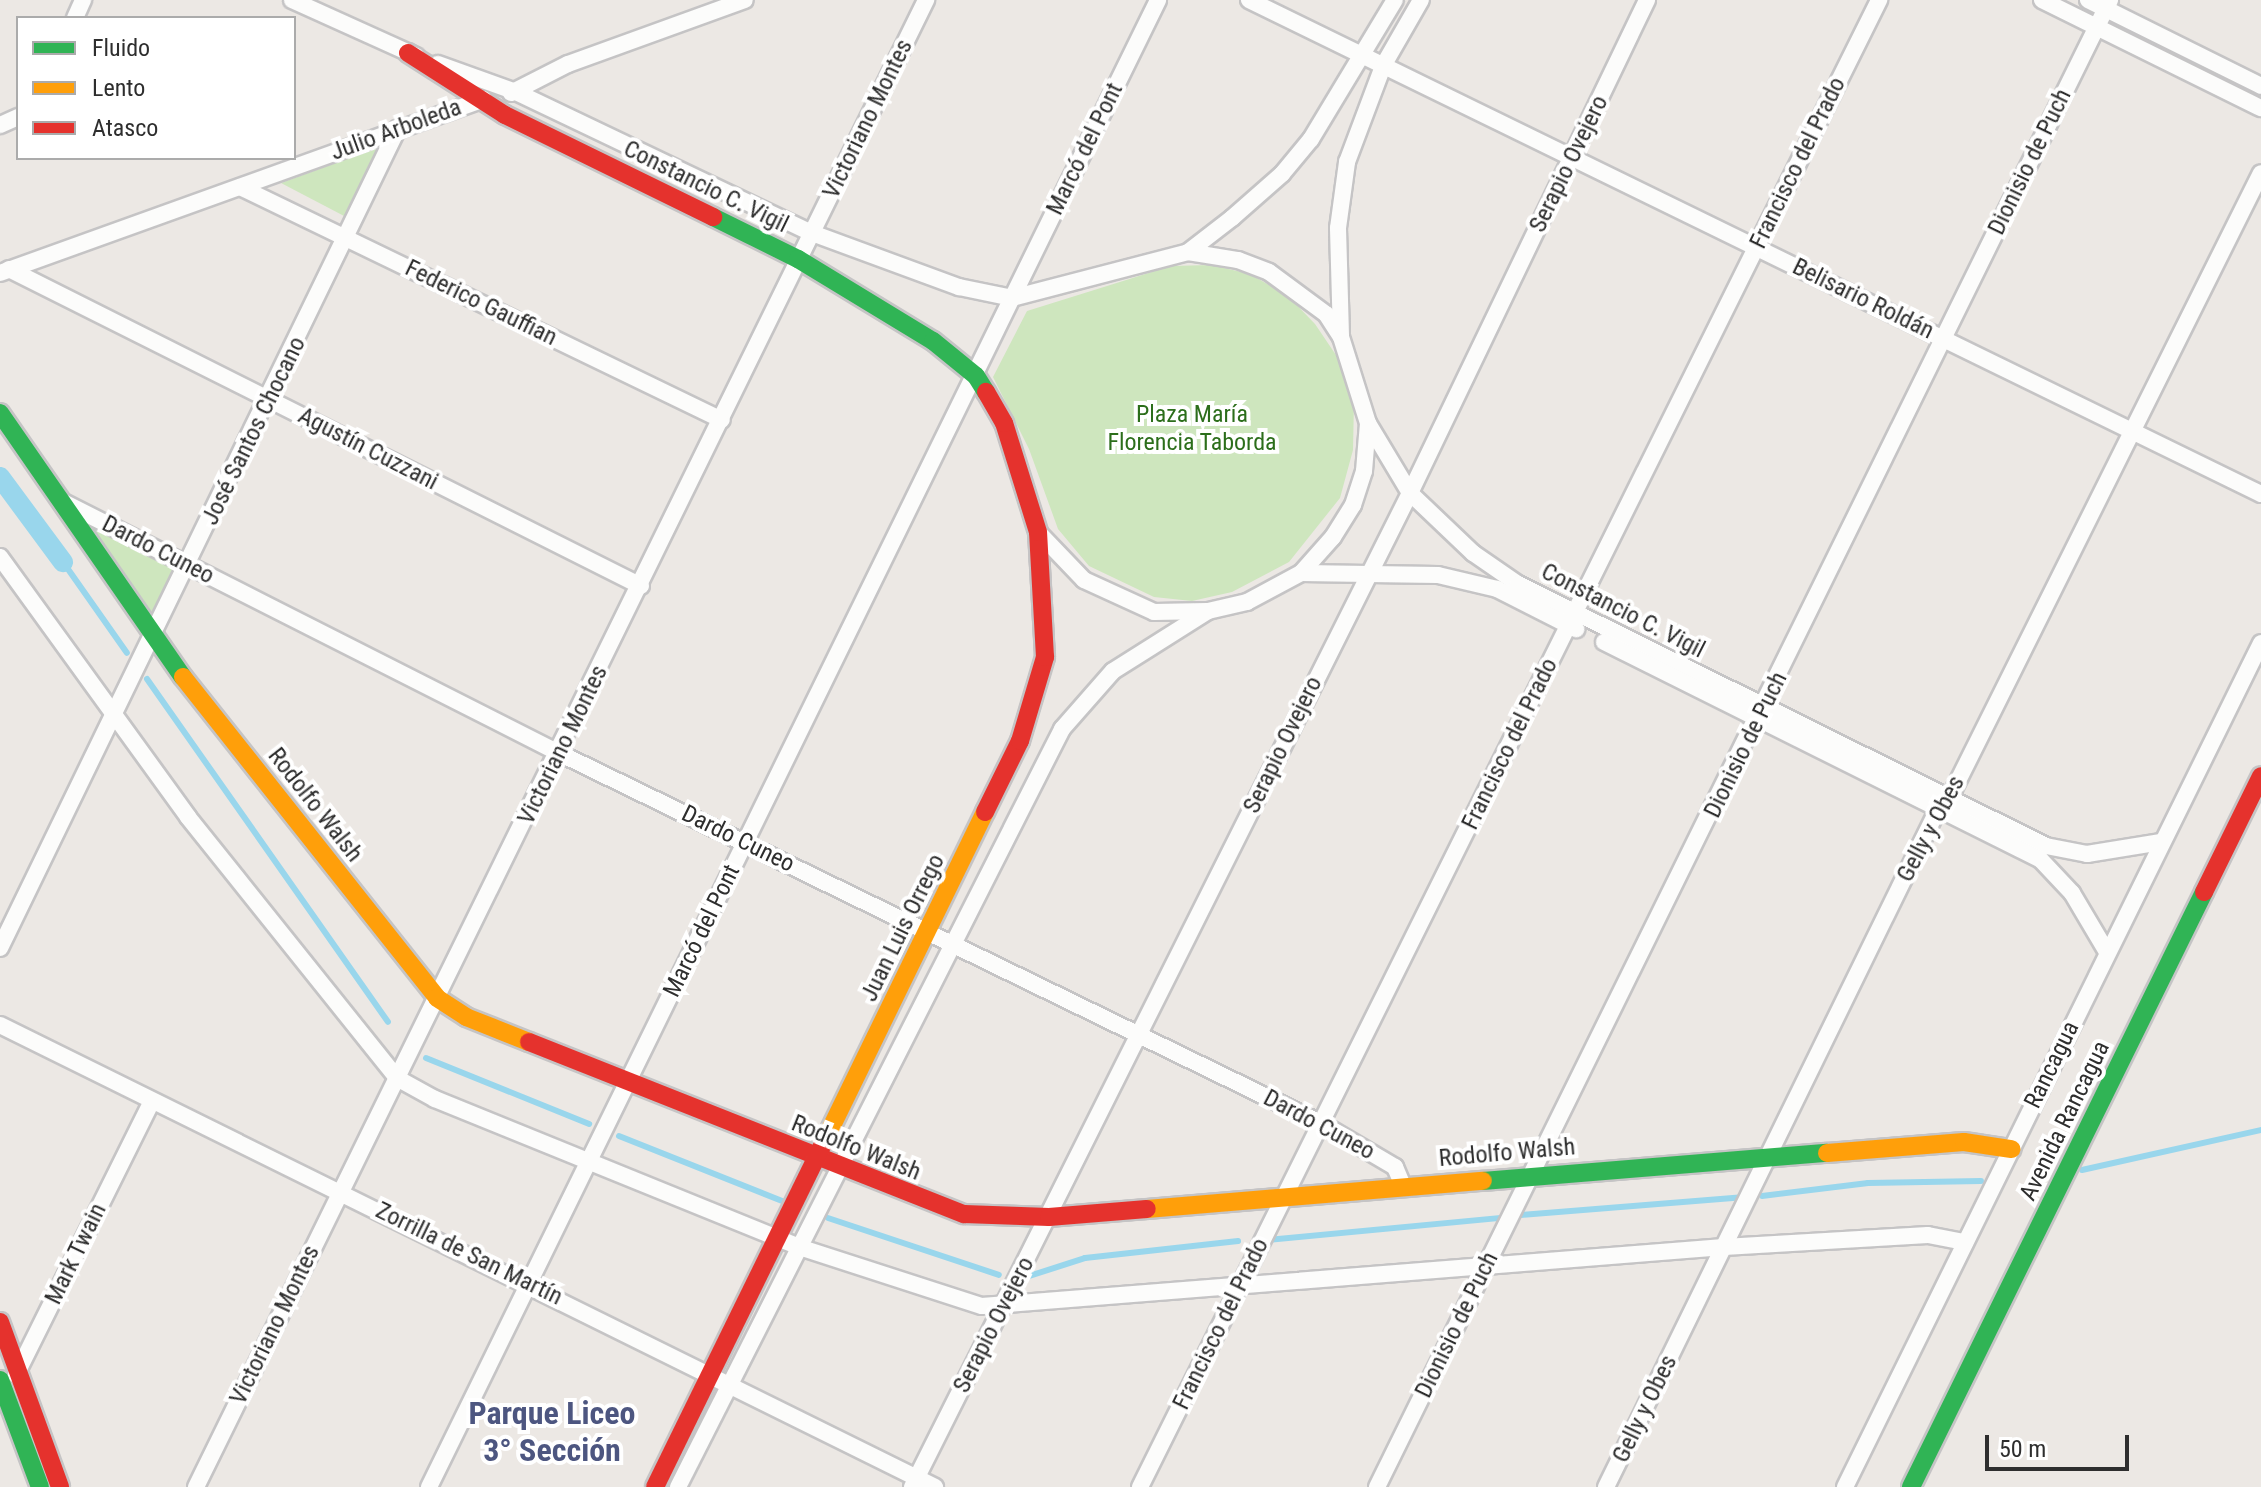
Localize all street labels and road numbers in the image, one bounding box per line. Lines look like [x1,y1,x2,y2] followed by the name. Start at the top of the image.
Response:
[817,35,919,203] street label: Victoriano Montes
[1744,73,1852,253] street label: Francisco del Prado
[1041,78,1129,220] street label: Marcó del Pont
[1982,84,2078,240] street label: Dionisio de Puch
[1524,91,1614,237] street label: Serapio Ovejero
[327,93,465,167] street label: Julio Arboleda
[619,135,793,239] street label: Constancio C. Vigil
[1788,252,1938,346] street label: Belisario Roldán
[400,254,562,352] street label: Federico Gauffian
[196,332,312,530] street label: José Santos Chocano
[293,401,443,497] street label: Agustín Cuzzani
[97,510,219,590] street label: Dardo Cuneo
[1536,557,1710,665] street label: Constancio C. Vigil
[1456,654,1564,834] street label: Francisco del Prado
[512,661,614,829] street label: Victoriano Montes
[1698,667,1794,823] street label: Dionisio de Puch
[1238,672,1328,818] street label: Serapio Ovejero
[262,742,368,868] street label: Rodolfo Walsh
[1891,771,1971,887] street label: Gelly y Obes
[677,799,799,879] street label: Dardo Cuneo
[855,850,951,1006] street label: Juan Luis Orrego
[658,860,746,1002] street label: Marcó del Pont
[2019,1017,2085,1113] street label: Rancagua
[2014,1036,2116,1206] street label: Avenida Rancagua
[1258,1084,1380,1166] street label: Dardo Cuneo
[787,1109,925,1187] street label: Rodolfo Walsh
[1438,1133,1576,1173] street label: Rodolfo Walsh
[371,1196,567,1312] street label: Zorrilla de San Martín
[39,1199,113,1309] street label: Mark Twain
[1167,1234,1275,1414] street label: Francisco del Prado
[224,1241,326,1409] street label: Victoriano Montes
[1409,1247,1505,1403] street label: Dionisio de Puch
[947,1252,1041,1398] street label: Serapio Ovejero
[1607,1351,1683,1467] street label: Gelly y Obes

